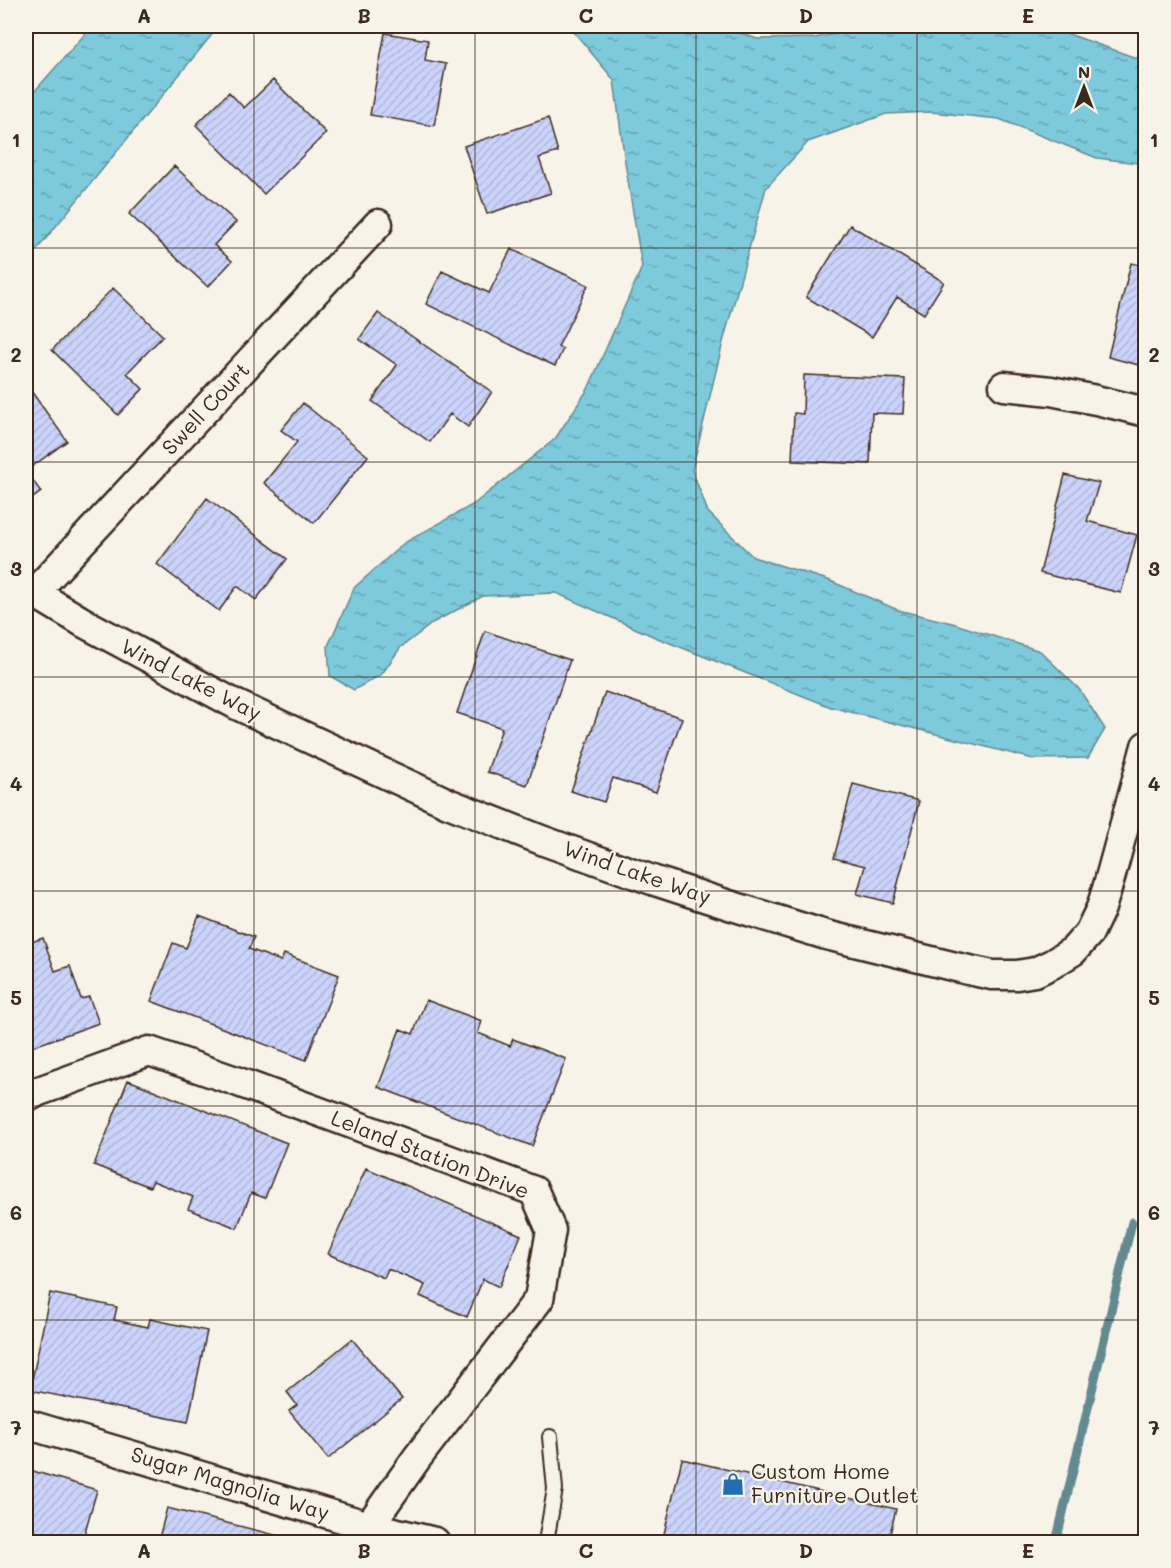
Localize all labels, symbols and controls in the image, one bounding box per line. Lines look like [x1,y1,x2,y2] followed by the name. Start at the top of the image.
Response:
[137,2,151,28] text: A
[357,2,371,28] text: B
[579,2,594,28] text: C
[799,2,813,28] text: D
[1022,2,1034,28] text: E
[1054,57,1114,117] north arrow
[1078,61,1090,82] text: N
[12,126,20,152] text: 1
[1150,126,1158,152] text: 1
[10,341,22,367] text: 2
[1148,341,1160,367] text: 2
[155,356,255,460] street label: Swell Court
[10,555,22,581] text: 3
[1148,555,1160,581] text: 3
[117,632,266,726] street label: Wind Lake Way
[10,770,23,796] text: 4
[1148,770,1161,796] text: 4
[560,834,715,909] street label: Wind Lake Way
[10,984,22,1010] text: 5
[1148,984,1160,1010] text: 5
[328,1103,533,1204] street label: Leland Station Drive
[10,1199,22,1225] text: 6
[1148,1199,1160,1225] text: 6
[10,1414,22,1440] text: 7
[1148,1414,1160,1440] text: 7
[128,1440,333,1526] street label: Sugar Magnolia Way
[751,1457,919,1508] place label: Custom Home Furniture Outlet
[720,1471,746,1497] shop icon: Custom Home Furniture Outlet
[137,1537,151,1563] text: A
[357,1537,371,1563] text: B
[579,1537,594,1563] text: C
[799,1537,813,1563] text: D
[1022,1537,1034,1563] text: E

